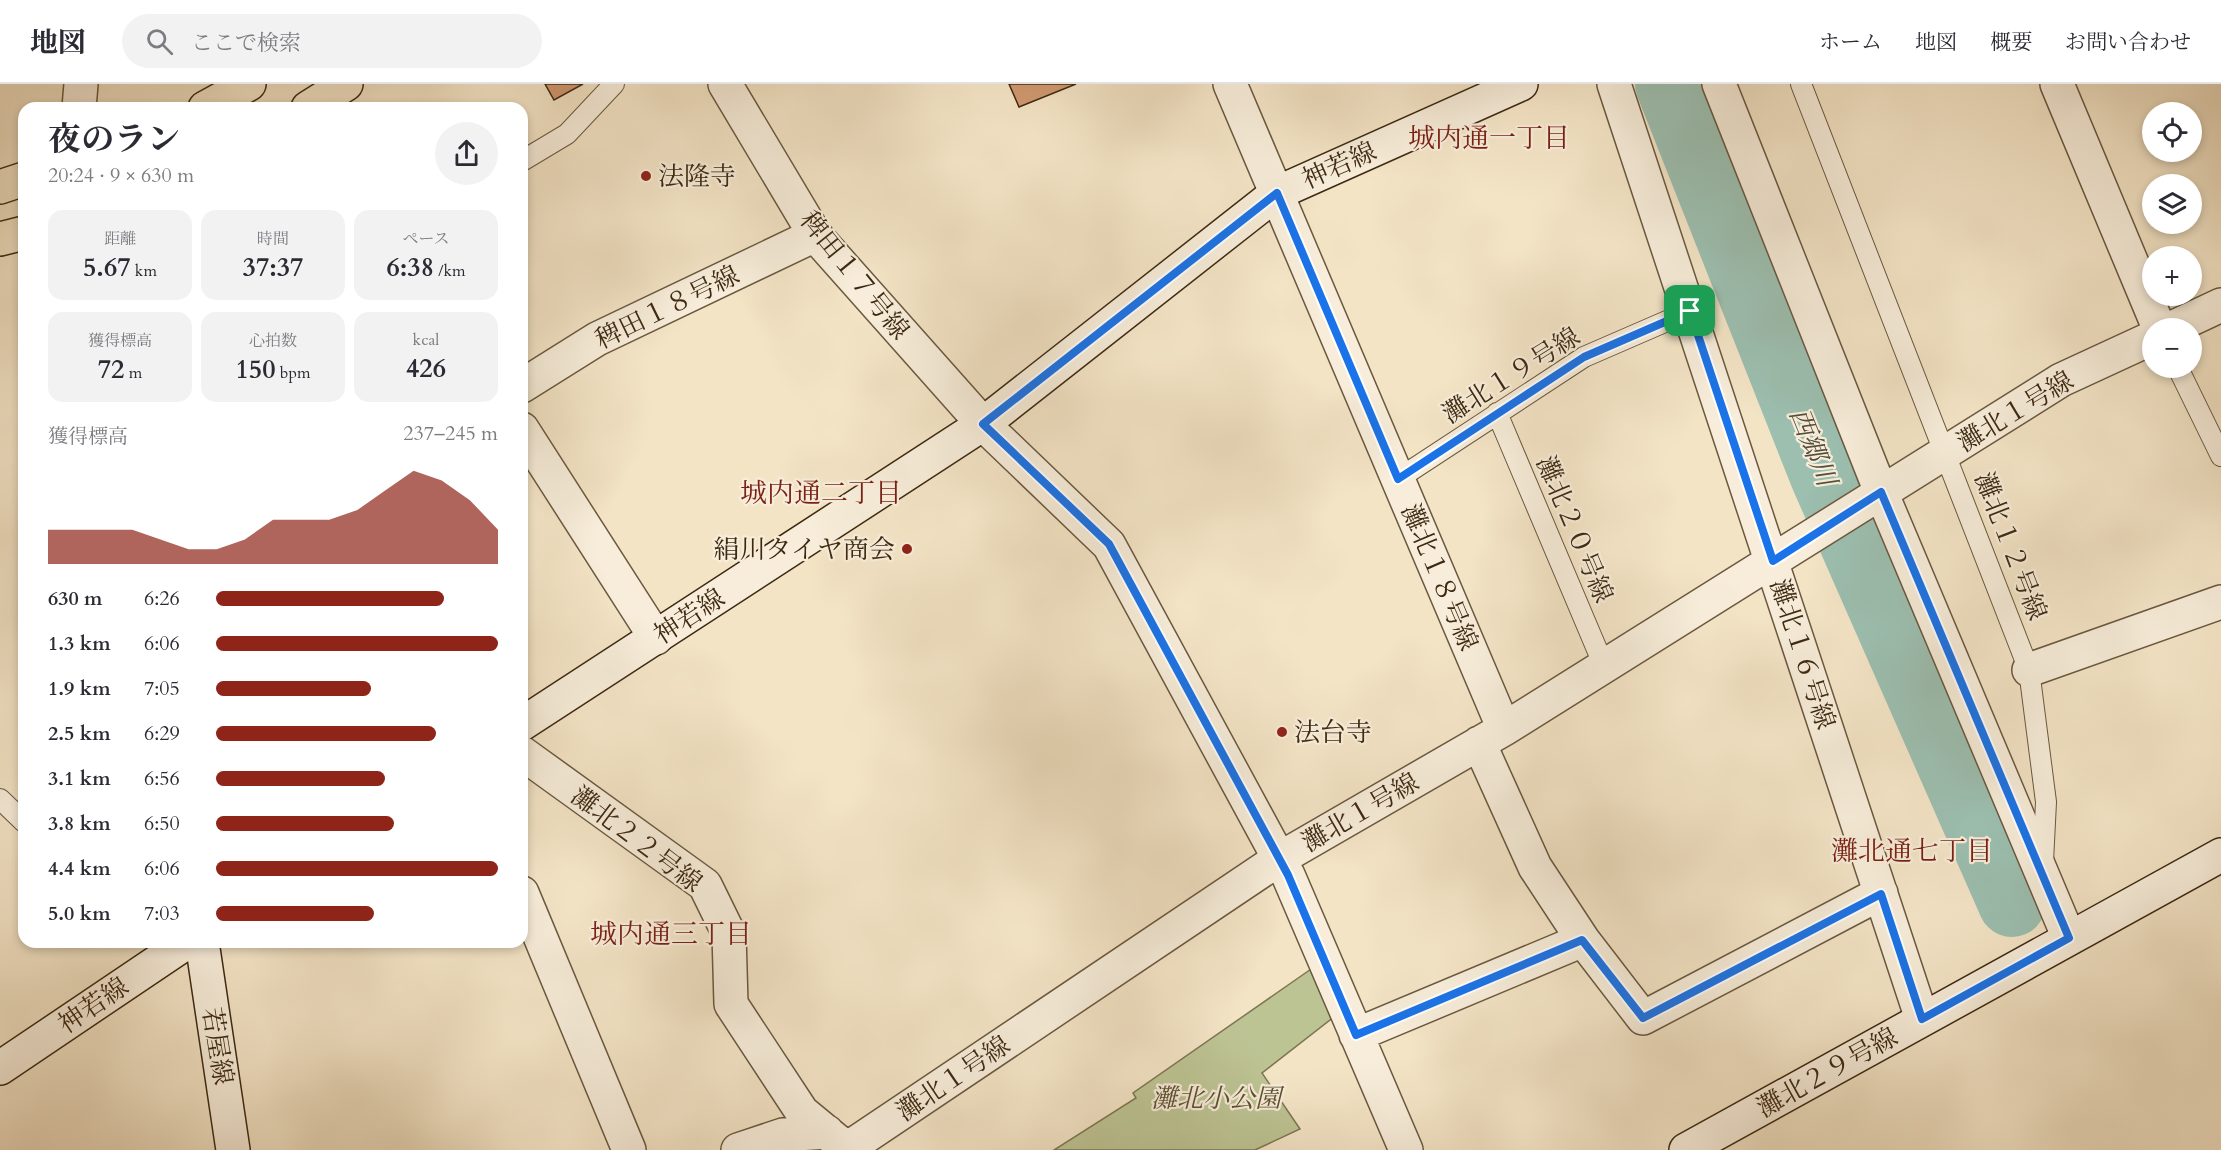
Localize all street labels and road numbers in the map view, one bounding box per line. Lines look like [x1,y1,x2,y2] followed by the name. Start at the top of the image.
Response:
[1296,134,1382,197] street label: 神若線
[792,204,917,347] street label: 稗田１７号線
[589,258,745,357] street label: 稗田１８号線
[1436,319,1587,432] street label: 灘北１９号線
[1951,363,2080,460] street label: 灘北１号線
[1528,451,1621,608] street label: 灘北２０号線
[1966,467,2055,625] street label: 灘北１２号線
[1393,499,1486,656] street label: 灘北１８号線
[1762,575,1843,734] street label: 灘北１６号線
[647,580,732,652] street label: 神若線
[1295,765,1425,860] street label: 灘北１号線
[564,778,710,900] street label: 灘北２２号線
[51,969,135,1042] street label: 神若線
[194,1005,241,1087] street label: 若屋線
[1751,1019,1904,1126] street label: 灘北２９号線
[890,1028,1017,1129] street label: 灘北１号線

